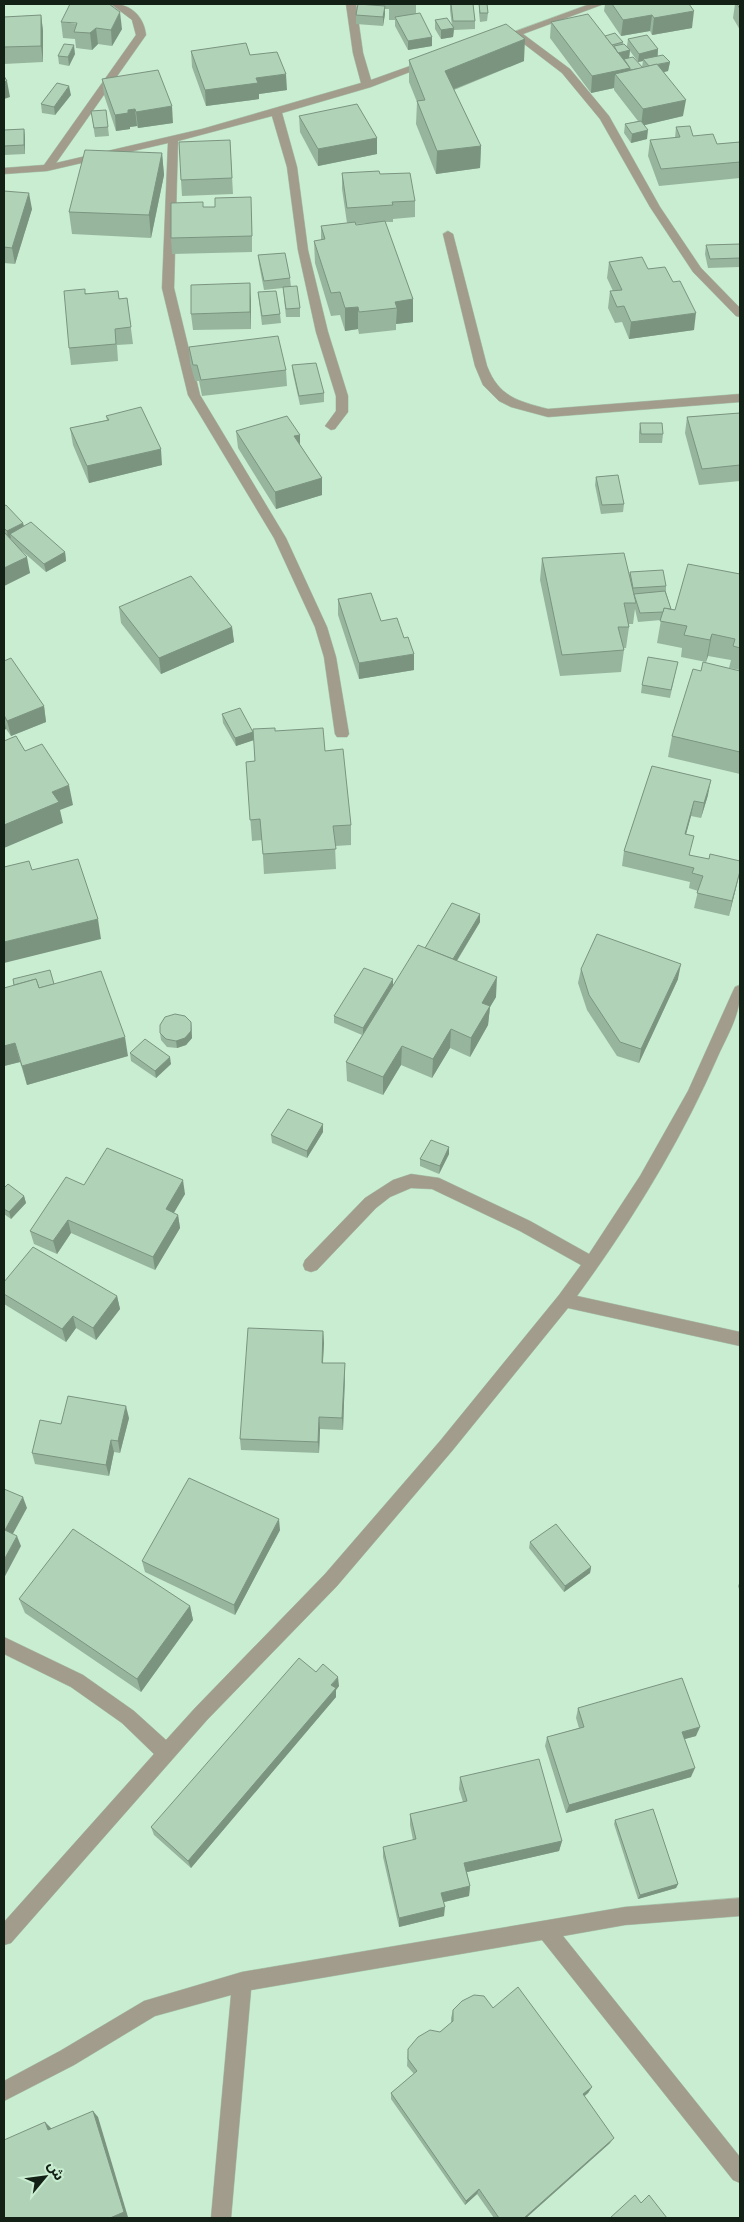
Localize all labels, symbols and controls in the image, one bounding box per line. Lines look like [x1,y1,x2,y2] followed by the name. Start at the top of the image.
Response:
[20,2152,70,2202] north arrow
[45,2158,69,2183] text: ش

